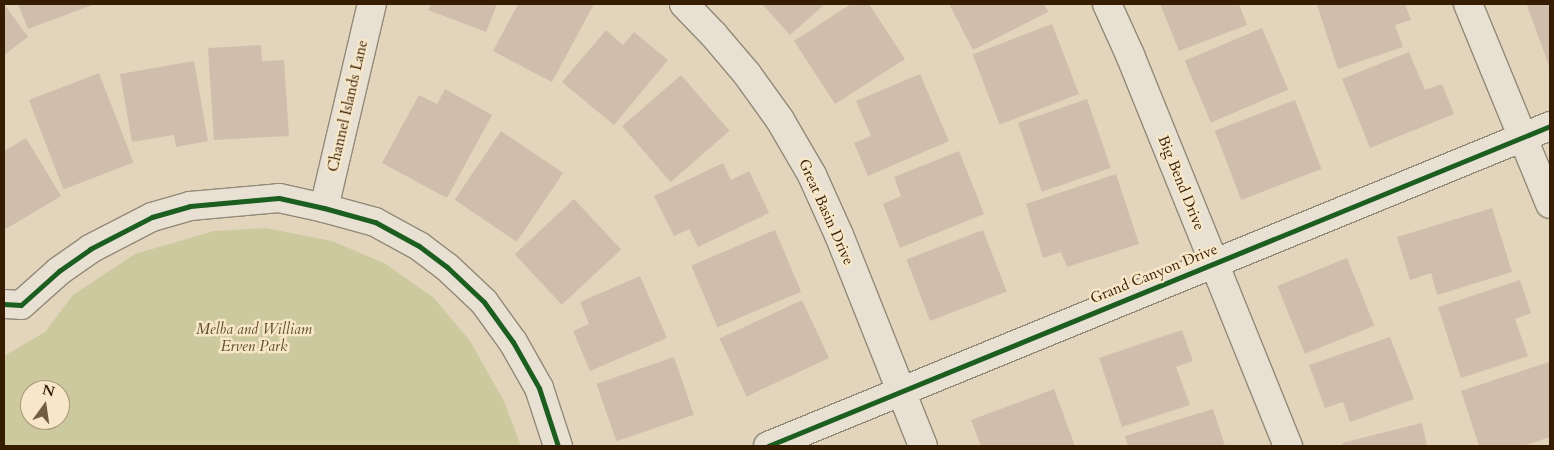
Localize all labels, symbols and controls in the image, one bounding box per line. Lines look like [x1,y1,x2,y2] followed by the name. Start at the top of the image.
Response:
[324,38,372,174] street label: Channel Islands Lane
[1154,133,1208,233] street label: Big Bend Drive
[795,156,857,268] street label: Great Basin Drive
[1088,240,1220,308] street label: Grand Canyon Drive
[196,320,312,355] park label: Melba and William Erven Park
[20,380,70,430] north arrow
[40,380,57,402] text: N

